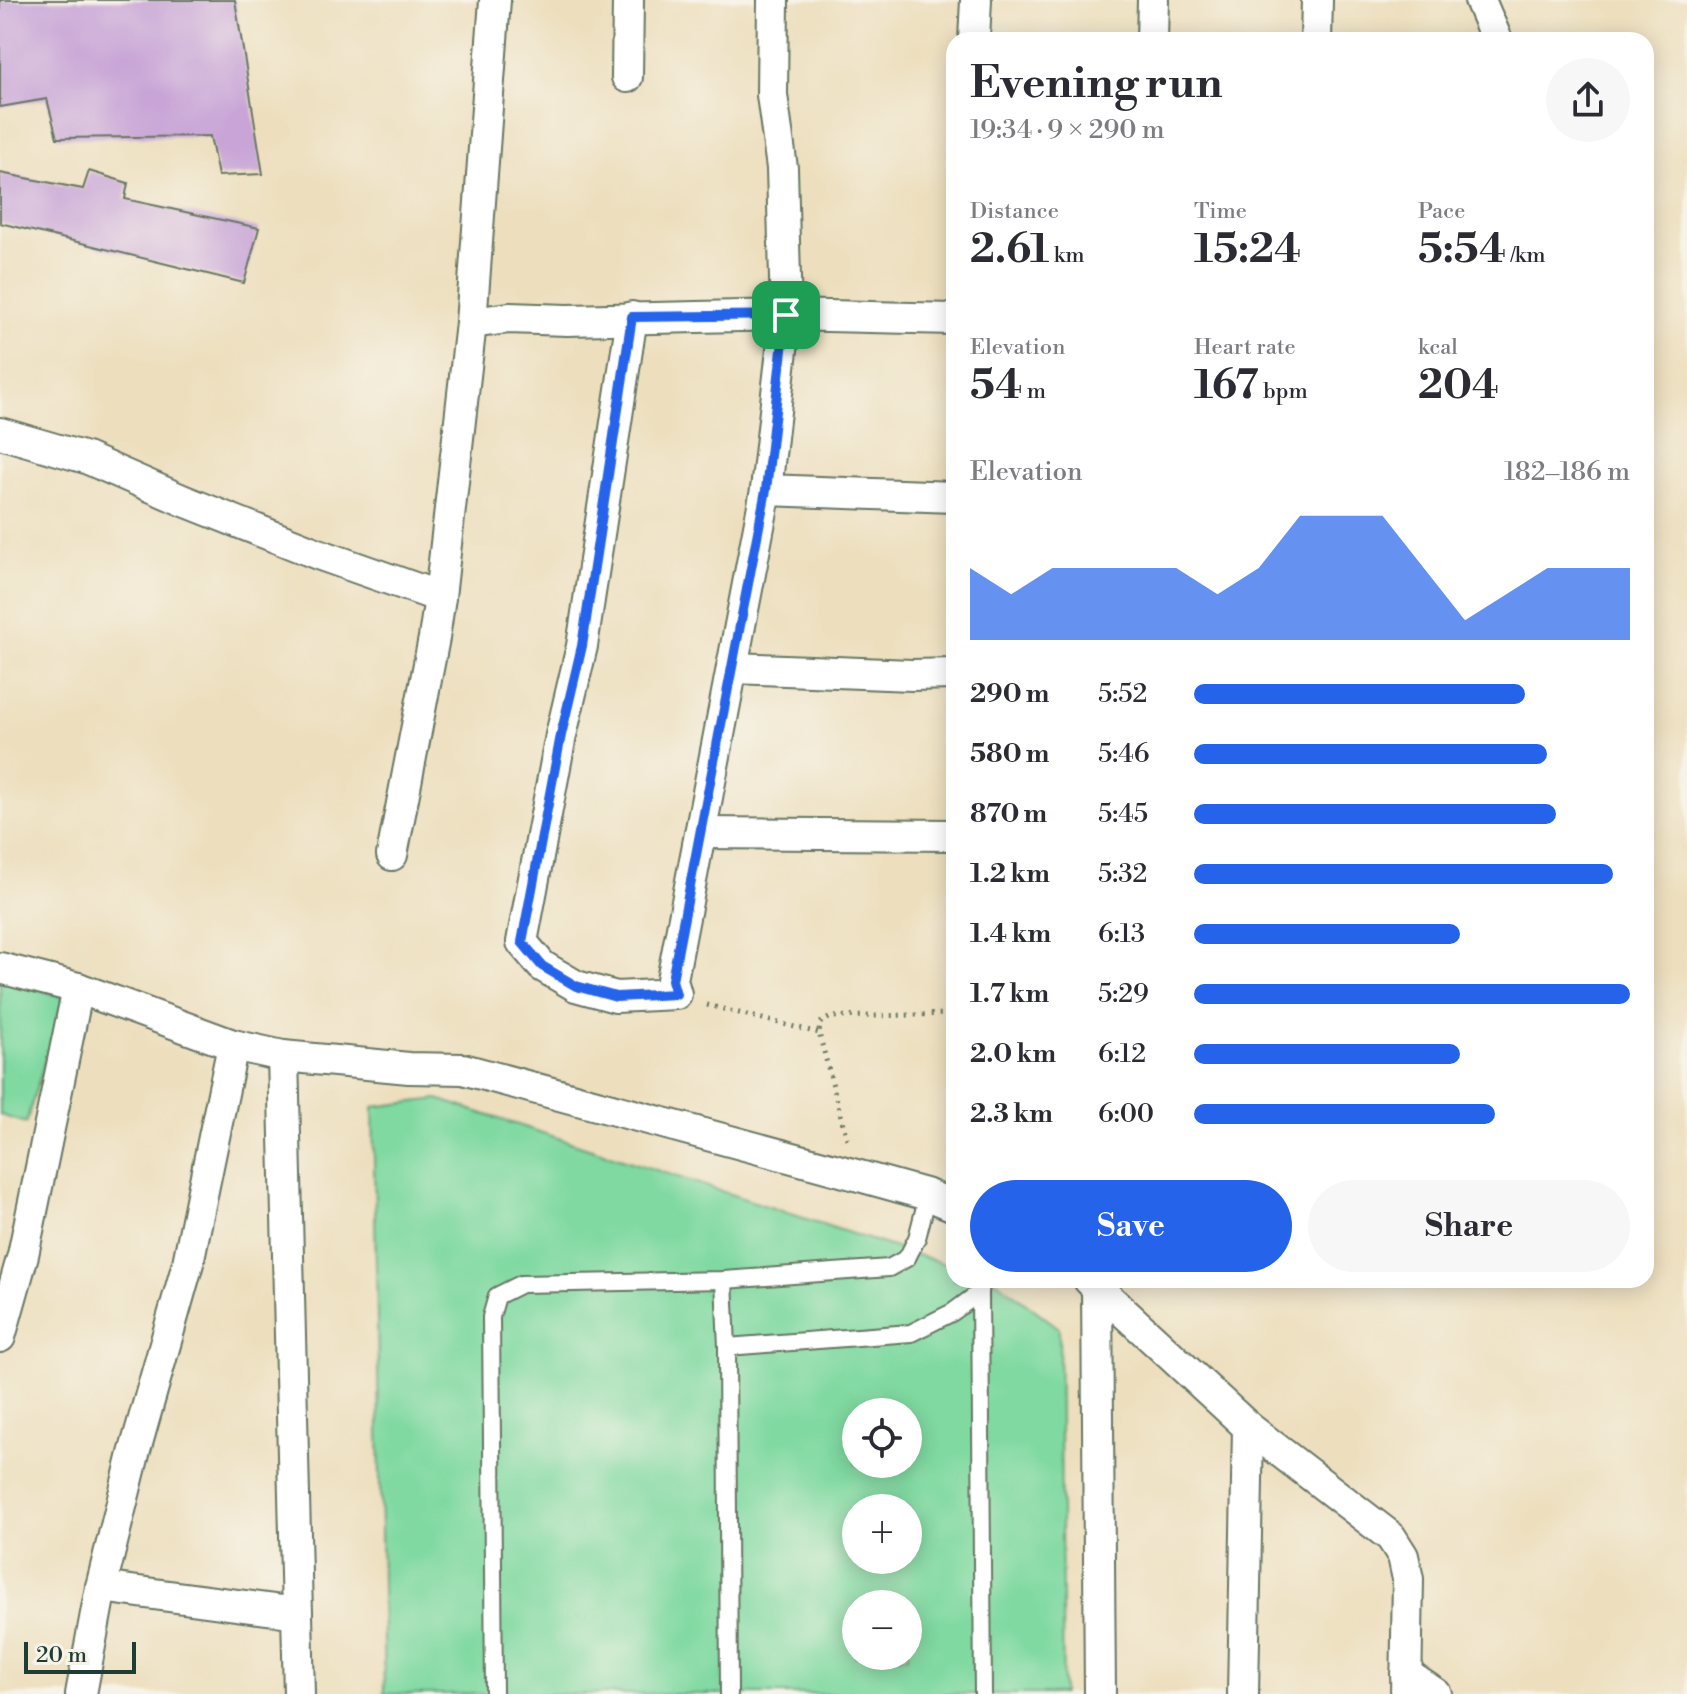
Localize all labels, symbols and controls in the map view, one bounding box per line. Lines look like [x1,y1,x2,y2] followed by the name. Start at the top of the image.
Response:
[970,56,1223,111] text: Evening run
[1546,58,1630,142] button: share
[970,114,1165,146] text: 19:34 · 9 × 290 m
[970,198,1059,225] text: Distance
[1194,198,1247,225] text: Time
[1418,198,1465,225] text: Pace
[970,225,1049,275] text: 2.61
[1194,225,1301,275] text: 15:24
[1418,225,1506,275] text: 5:54
[1049,242,1085,269] text: km
[1506,242,1545,269] text: /km
[752,281,820,349] pin
[764,293,808,337] icon: arrive
[970,334,1065,361] text: Elevation
[1194,334,1296,361] text: Heart rate
[1418,334,1458,361] text: kcal
[970,361,1022,411] text: 54
[1194,361,1259,411] text: 167
[1418,361,1499,411] text: 204
[1022,378,1046,405] text: m
[1259,378,1308,405] text: bpm
[970,456,1083,488] text: Elevation
[1504,456,1630,488] text: 182–186 m
[970,678,1049,710] text: 290 m
[1098,678,1147,710] text: 5:52
[970,738,1049,770] text: 580 m
[1098,738,1149,770] text: 5:46
[970,798,1047,830] text: 870 m
[1098,798,1148,830] text: 5:45
[970,858,1050,890] text: 1.2 km
[1098,858,1147,890] text: 5:32
[970,918,1051,950] text: 1.4 km
[1098,918,1145,950] text: 6:13
[970,978,1049,1010] text: 1.7 km
[1098,978,1149,1010] text: 5:29
[970,1038,1056,1070] text: 2.0 km
[1098,1038,1146,1070] text: 6:12
[970,1098,1053,1130] text: 2.3 km
[1098,1098,1154,1130] text: 6:00
[970,1180,1292,1272] button: Save
[1308,1180,1630,1272] button: Share
[842,1398,922,1670] map controls
[842,1398,922,1478] button: locate
[842,1494,922,1574] button: +
[842,1590,922,1670] button: −
[24,1638,136,1674] scale bar
[36,1642,87,1669] text: 20 m

